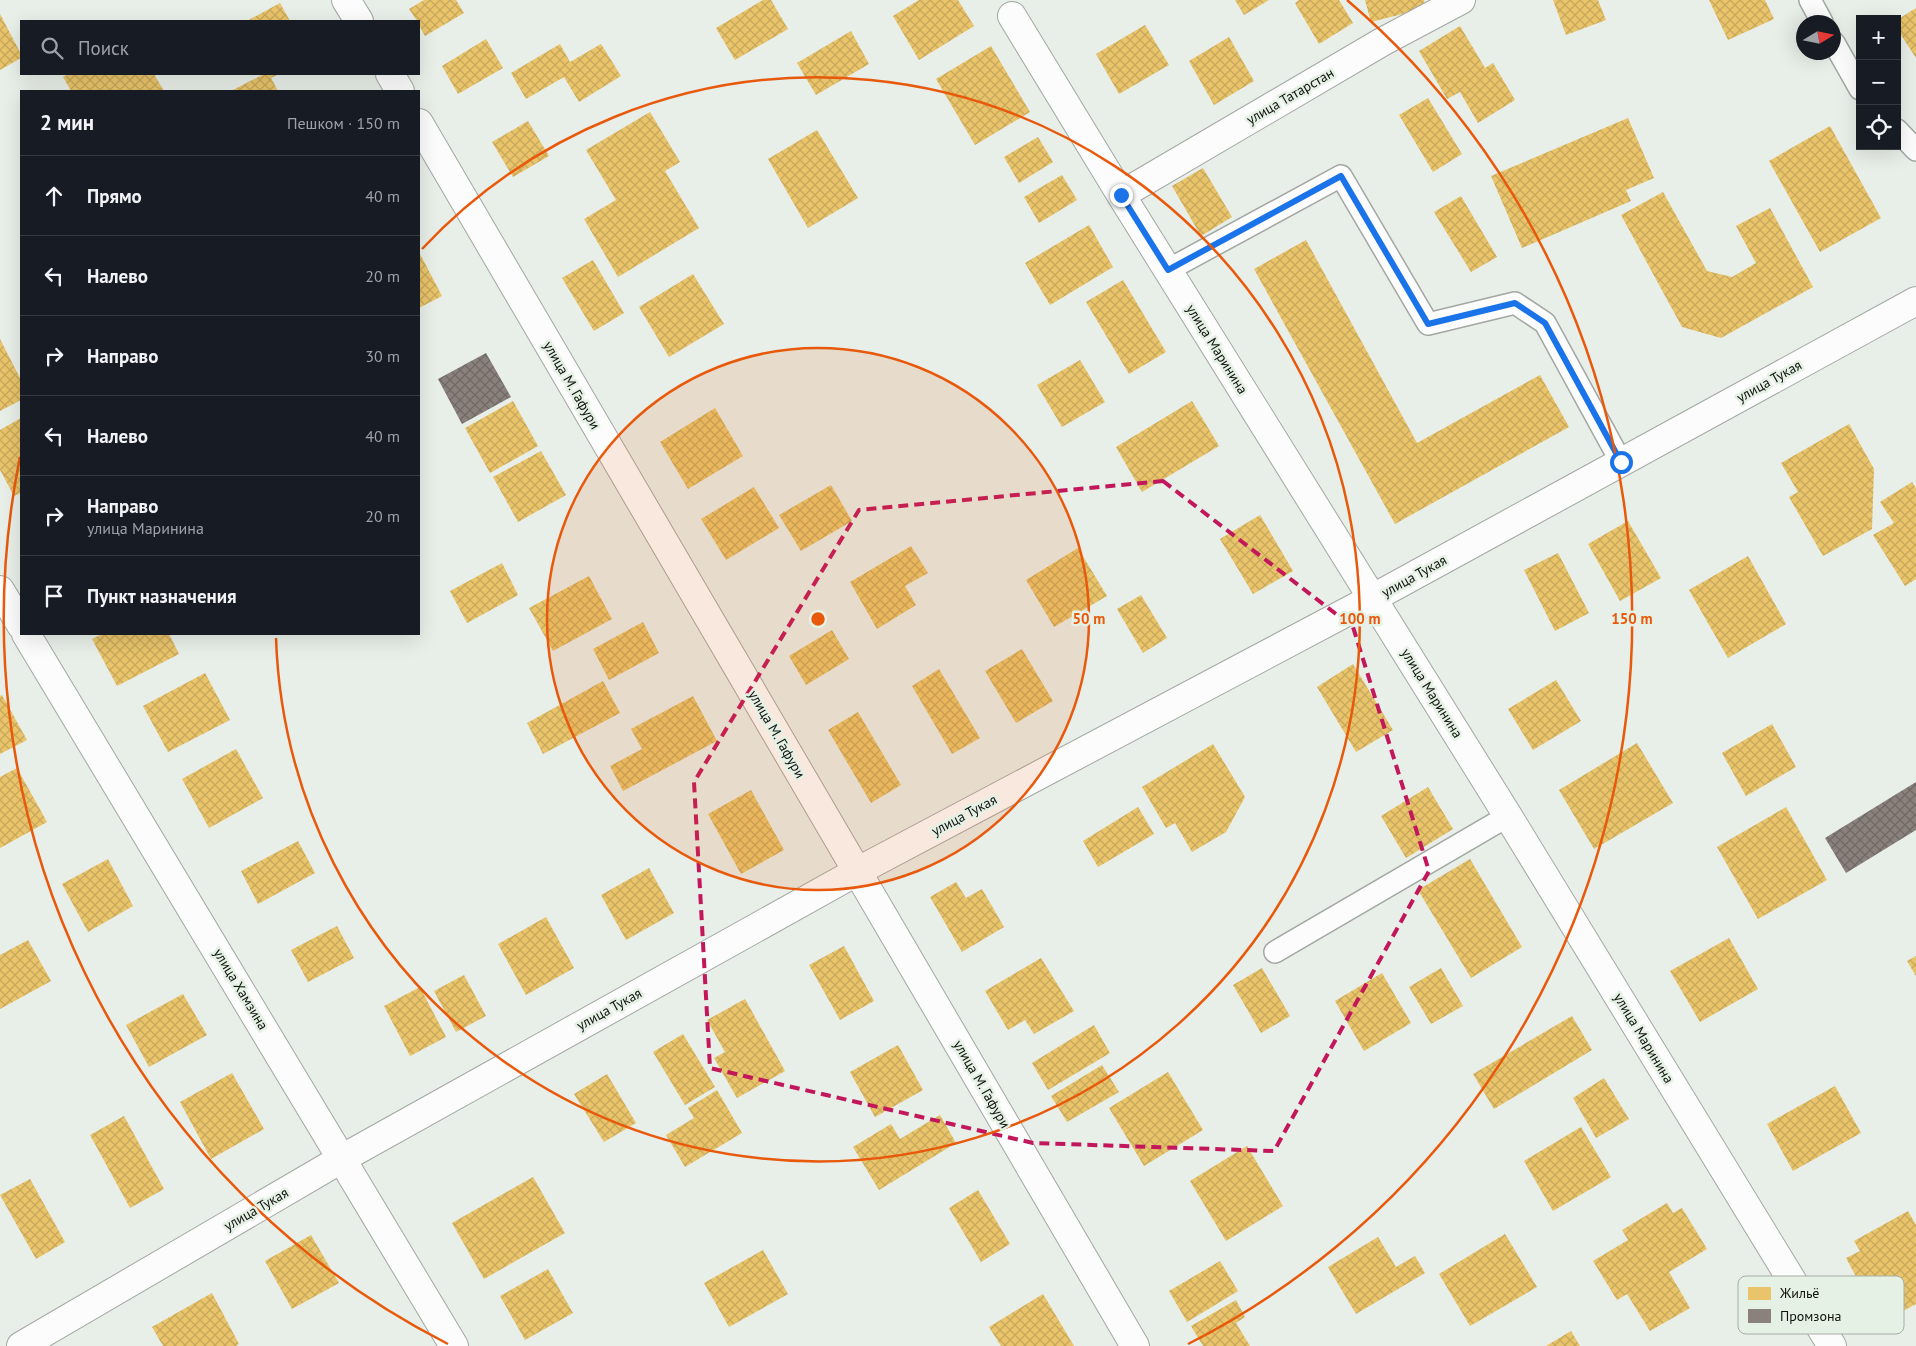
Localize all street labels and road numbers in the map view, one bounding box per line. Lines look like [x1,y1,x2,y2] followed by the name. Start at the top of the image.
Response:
[1243,64,1337,128] street label: улица Татарстан
[1182,301,1252,397] street label: улица Маринина
[540,338,604,432] street label: улица М. Гафури
[1733,356,1805,406] street label: улица Тукая
[1378,551,1450,601] street label: улица Тукая
[1397,645,1467,741] street label: улица Маринина
[745,687,809,781] street label: улица М. Гафури
[928,790,1000,840] street label: улица Тукая
[210,945,272,1033] street label: улица Хамзина
[573,984,645,1034] street label: улица Тукая
[1610,990,1678,1087] street label: улица Маринина
[950,1037,1014,1131] street label: улица М. Гафури
[220,1183,292,1235] street label: улица Тукая

